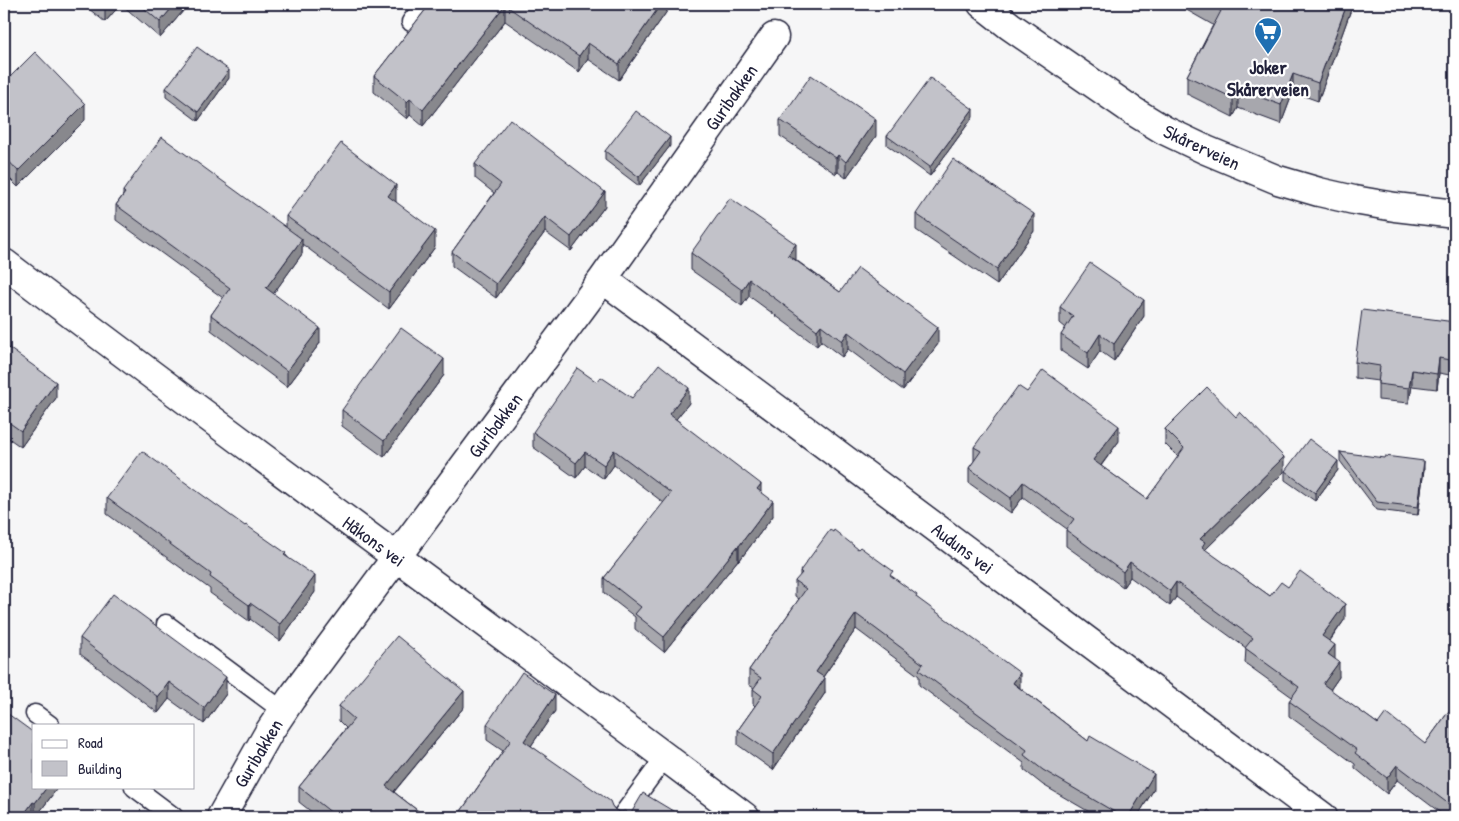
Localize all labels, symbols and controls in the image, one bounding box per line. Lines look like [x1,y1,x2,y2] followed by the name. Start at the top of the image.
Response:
[1253,16,1283,55] supermarket icon: Joker Skårerveien
[1227,54,1309,102] place label: Joker Skårerveien
[699,59,763,135] street label: Guribakken
[1159,118,1245,176] street label: Skårerveien
[462,387,528,463] street label: Guribakken
[337,509,411,573] street label: Håkons vei
[927,516,999,580] street label: Auduns vei
[227,714,289,792] street label: Guribakken
[32,724,195,788] legend
[78,732,103,753] text: Road
[78,758,122,779] text: Building

